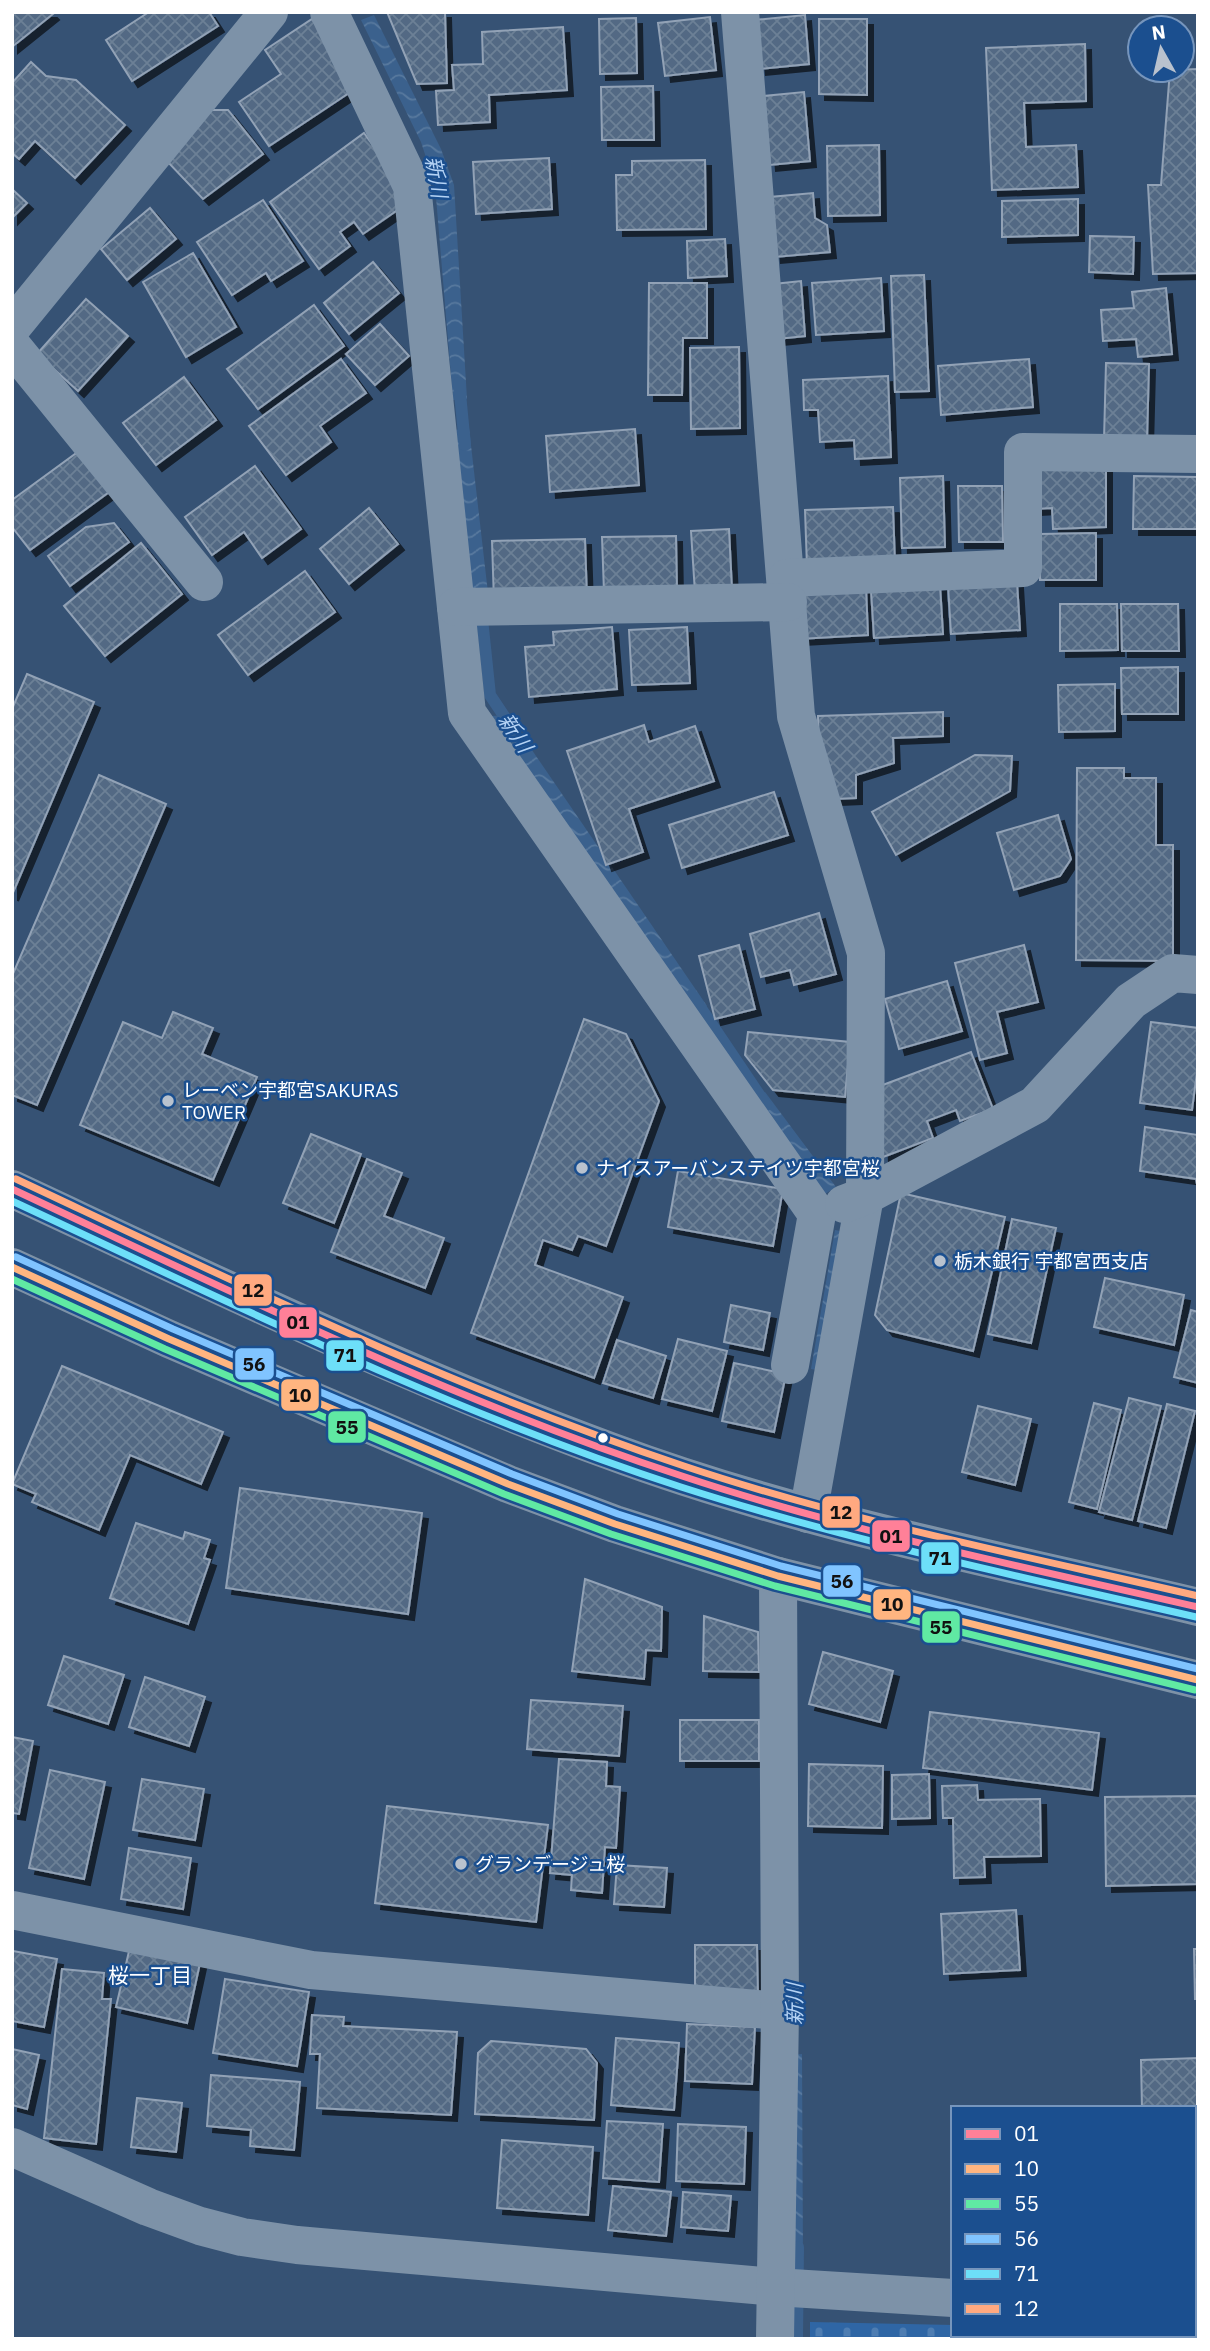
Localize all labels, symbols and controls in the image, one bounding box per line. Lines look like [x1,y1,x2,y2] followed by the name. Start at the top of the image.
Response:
[1126,14,1196,84] north arrow
[1150,19,1167,45] text: N
[420,154,455,202] water label: 新川
[492,707,540,759] water label: 新川
[182,1078,399,1124] place label: レーベン宇都宮SAKURAS TOWER
[160,1093,176,1109] marker: レーベン宇都宮SAKURAS TOWER
[596,1156,880,1180] place label: ナイスアーバンステイツ宇都宮桜
[574,1160,590,1176] marker: ナイスアーバンステイツ宇都宮桜
[954,1249,1149,1273] place label: 栃木銀行 宇都宮西支店
[932,1253,948,1269] marker: 栃木銀行 宇都宮西支店
[233,1273,273,1307] line badge: 12
[242,1278,264,1302] text: 12
[278,1306,318,1339] line badge: 01
[287,1310,310,1334] text: 01
[325,1339,365,1372] line badge: 71
[334,1343,357,1367] text: 71
[234,1347,275,1381] line badge: 56
[243,1352,265,1376] text: 56
[280,1378,320,1412] line badge: 10
[289,1383,311,1407] text: 10
[327,1410,367,1444] line badge: 55
[336,1415,358,1439] text: 55
[596,1431,610,1445] unlabelled marker
[821,1495,861,1529] line badge: 12
[830,1500,852,1524] text: 12
[871,1519,911,1553] line badge: 01
[880,1524,903,1548] text: 01
[920,1541,960,1575] line badge: 71
[929,1546,952,1570] text: 71
[822,1564,862,1598] line badge: 56
[831,1569,853,1593] text: 56
[872,1588,912,1621] line badge: 10
[881,1592,903,1616] text: 10
[921,1610,961,1644] line badge: 55
[930,1615,952,1639] text: 55
[475,1852,625,1876] place label: グランデージュ桜
[453,1856,469,1872] marker: グランデージュ桜
[108,1961,192,1989] district label: 桜一丁目
[780,1981,808,2025] water label: 新川
[951,2106,1196,2337] legend
[1014,2119,1039,2147] text: 01
[1014,2154,1039,2182] text: 10
[1014,2189,1039,2217] text: 55
[1014,2224,1039,2252] text: 56
[1014,2259,1039,2287] text: 71
[1014,2294,1039,2322] text: 12

